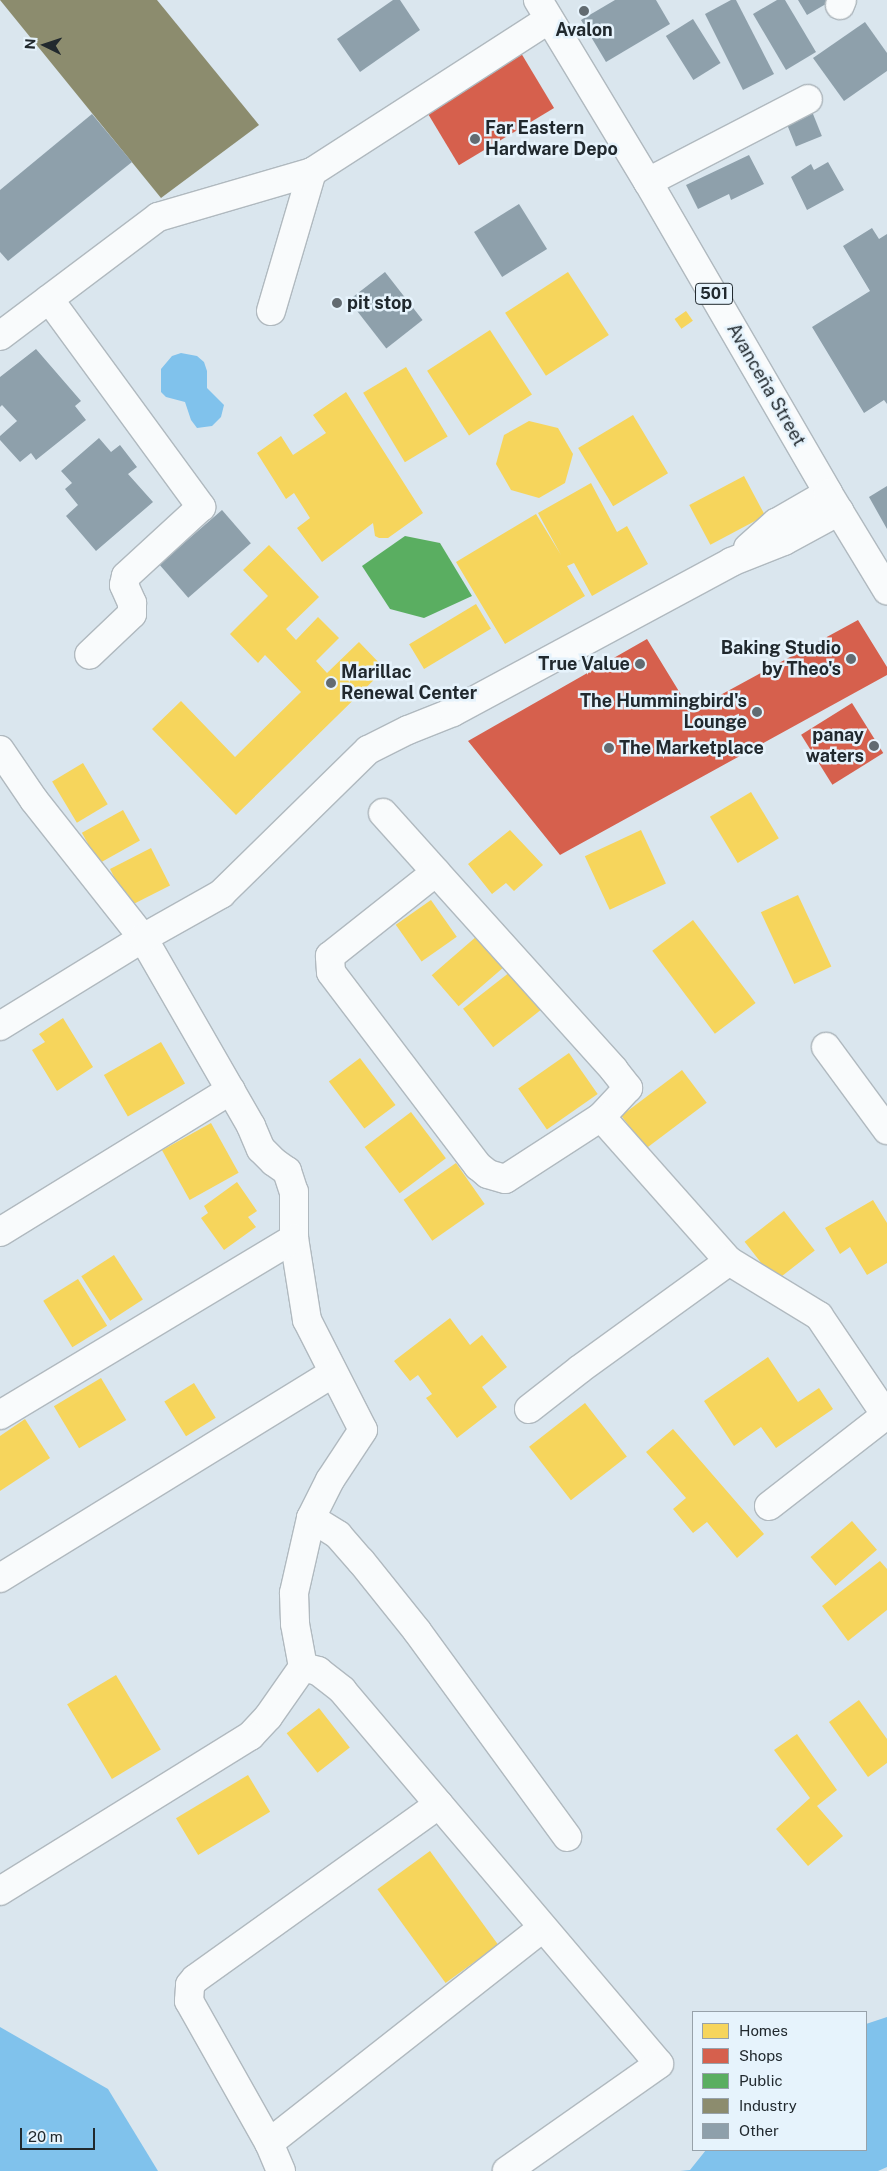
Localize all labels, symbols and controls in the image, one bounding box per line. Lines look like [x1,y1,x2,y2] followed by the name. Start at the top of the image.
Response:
[578,5,590,17] marker: Avalon
[555,19,613,41] place label: Avalon
[20,20,70,70] north arrow
[22,38,38,50] text: N
[485,118,618,160] place label: Far Eastern Hardware Depo
[469,133,481,145] marker: Far Eastern Hardware Depo
[694,280,734,308] road number: 501
[347,292,412,314] place label: pit stop
[331,297,343,309] marker: pit stop
[722,320,810,450] street label: Avanceña Street
[721,638,841,681] place label: Baking Studio by Theo's
[538,653,630,675] place label: True Value
[845,653,857,665] marker: Baking Studio by Theo's
[634,658,646,670] marker: True Value
[341,662,477,704] place label: Marillac Renewal Center
[325,677,337,689] marker: Marillac Renewal Center
[580,691,747,734] place label: The Hummingbird's Lounge
[751,706,763,718] marker: The Hummingbird's Lounge
[806,725,864,768] place label: panay waters
[619,737,764,759] place label: The Marketplace
[868,740,880,752] marker: panay waters
[603,742,615,754] marker: The Marketplace
[692,2011,867,2151] legend
[739,2022,788,2039] text: Homes
[739,2047,783,2064] text: Shops
[739,2072,783,2089] text: Public
[739,2097,797,2114] text: Industry
[22,2118,98,2150] scale bar
[739,2122,779,2139] text: Other
[28,2128,63,2145] text: 20 m

